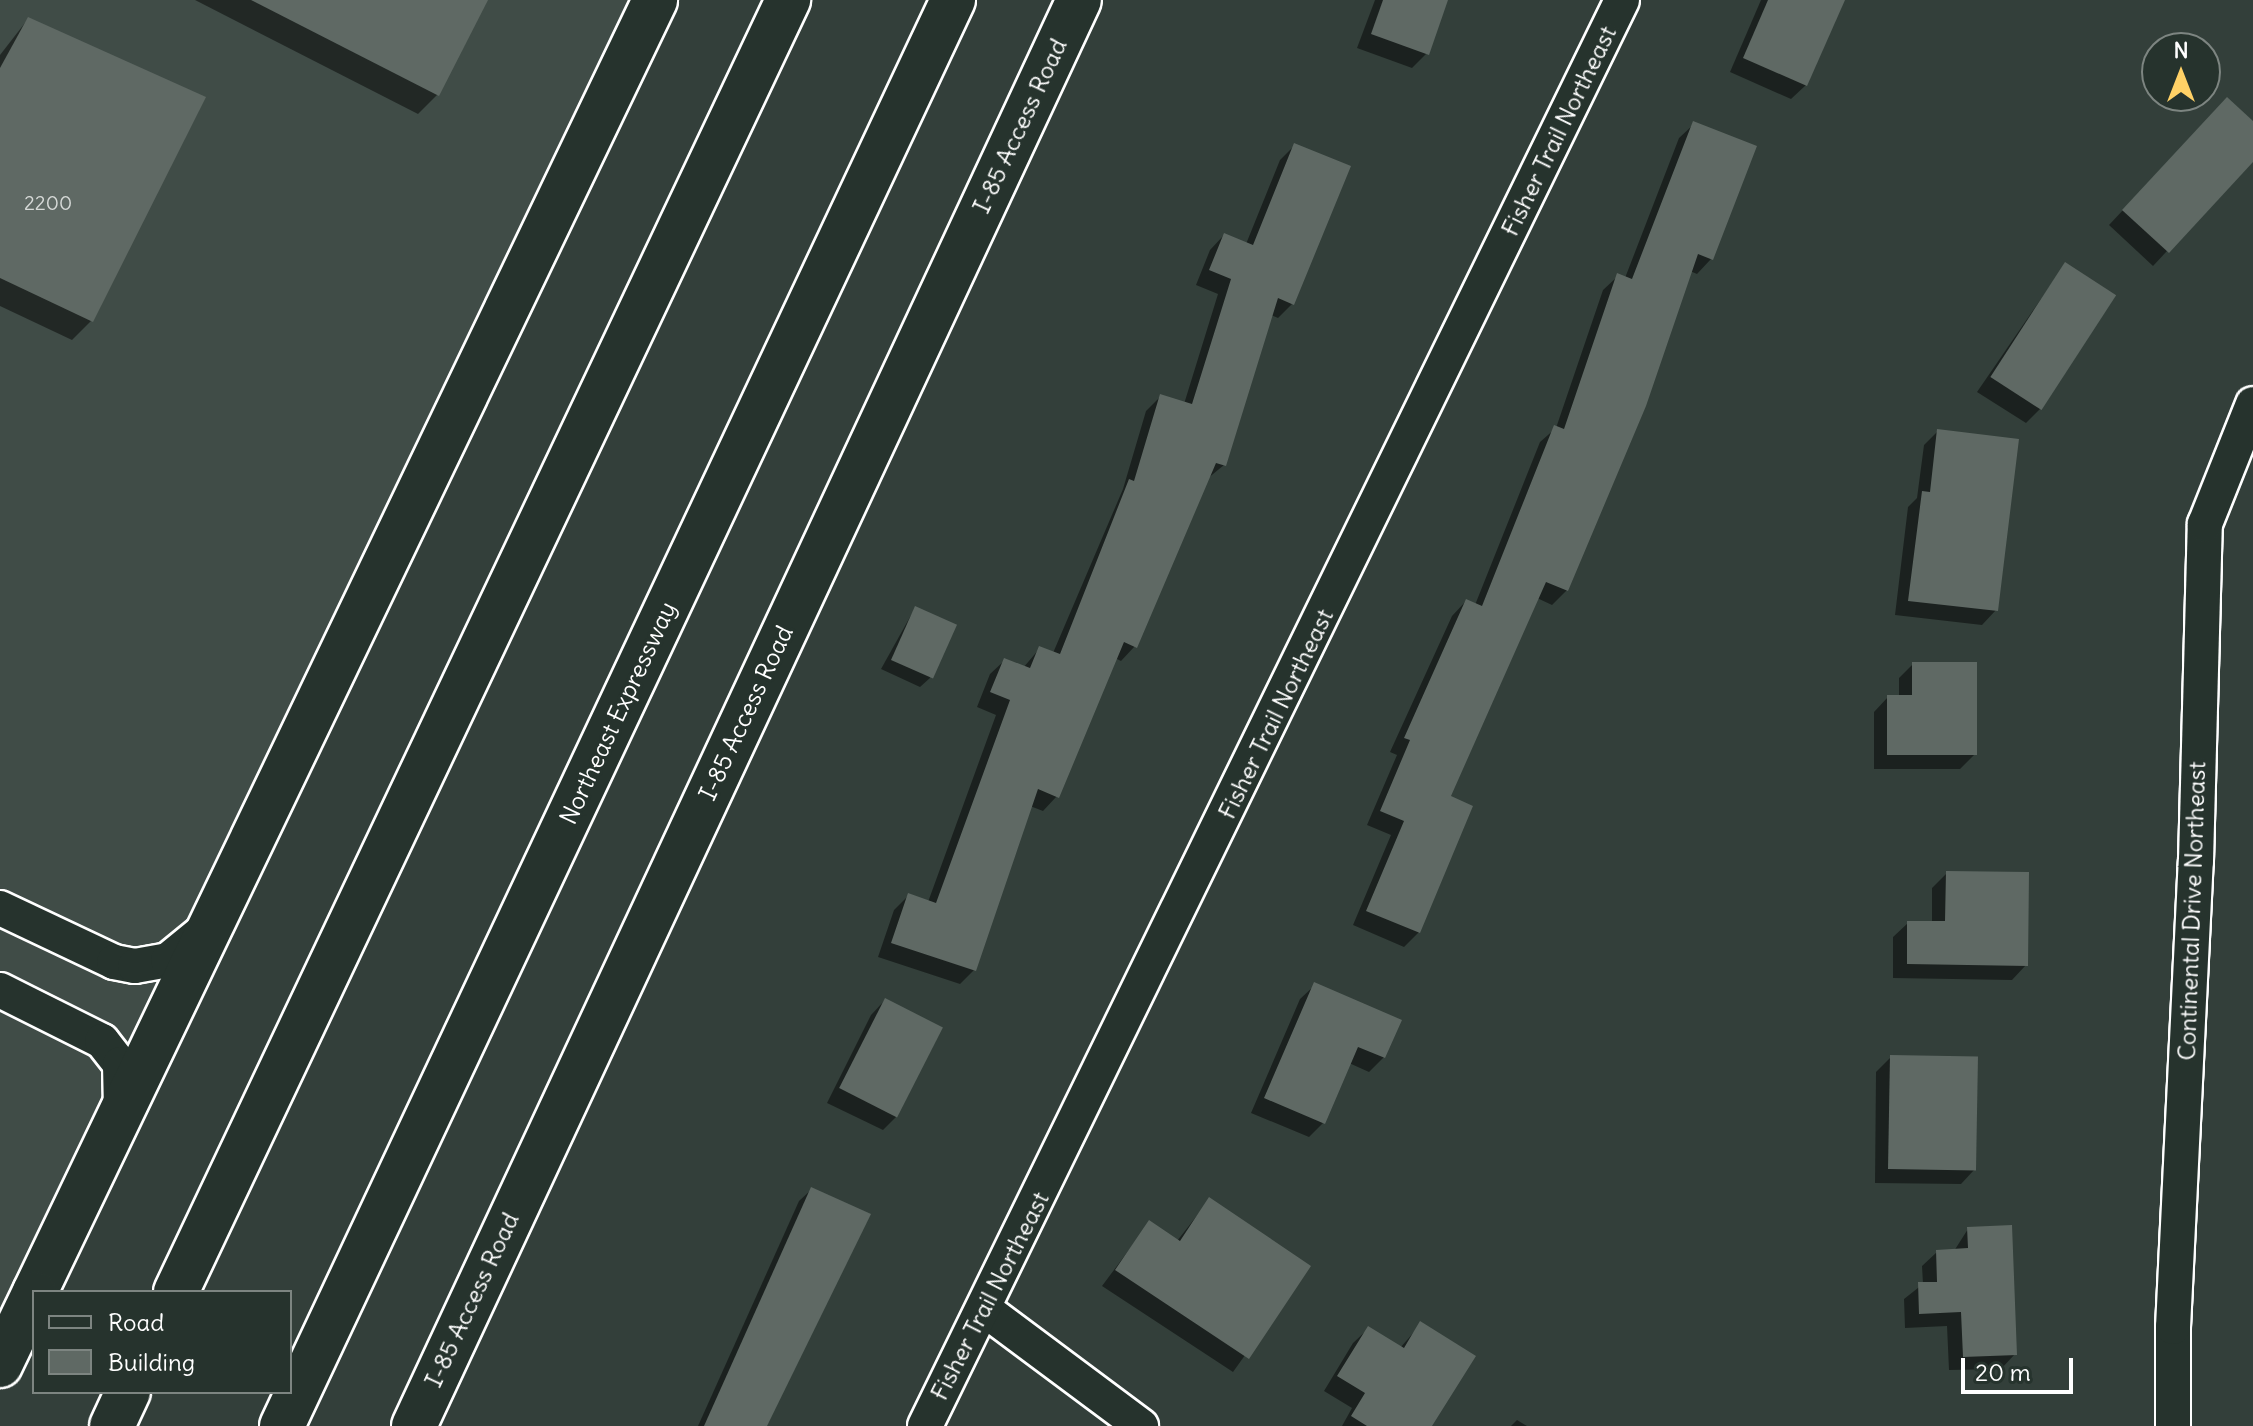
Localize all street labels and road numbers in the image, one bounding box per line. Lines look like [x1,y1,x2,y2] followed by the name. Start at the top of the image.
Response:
[1496,21,1622,241] street label: Fisher Trail Northeast
[967,34,1073,218] street label: I-85 Access Road
[554,597,682,829] street label: Northeast Expressway
[1213,604,1339,824] street label: Fisher Trail Northeast
[693,621,799,805] street label: I-85 Access Road
[2172,761,2212,1061] street label: Continental Drive Northeast
[925,1187,1055,1405] street label: Fisher Trail Northeast
[419,1208,525,1392] street label: I-85 Access Road

